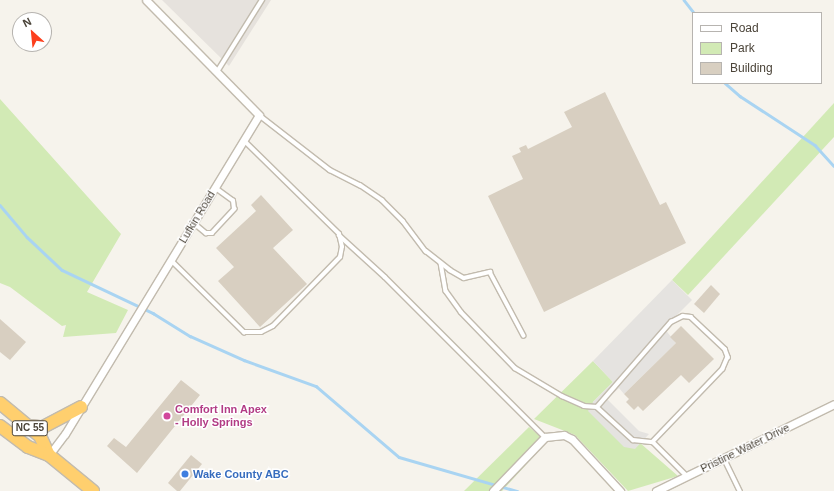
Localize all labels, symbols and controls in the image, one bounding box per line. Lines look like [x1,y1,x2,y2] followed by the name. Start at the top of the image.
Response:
[12,12,52,52] north arrow
[692,12,822,84] legend
[21,15,33,29] text: N
[730,21,759,35] text: Road
[730,41,755,55] text: Park
[730,61,773,75] text: Building
[176,188,218,246] street label: Lufkin Road
[175,403,267,429] place label: Comfort Inn Apex - Holly Springs
[162,411,172,421] marker: Comfort Inn Apex - Holly Springs
[11,420,49,436] road number: NC 55
[698,421,792,475] street label: Pristine Water Drive
[193,467,289,481] place label: Wake County ABC
[180,469,190,479] marker: Wake County ABC

